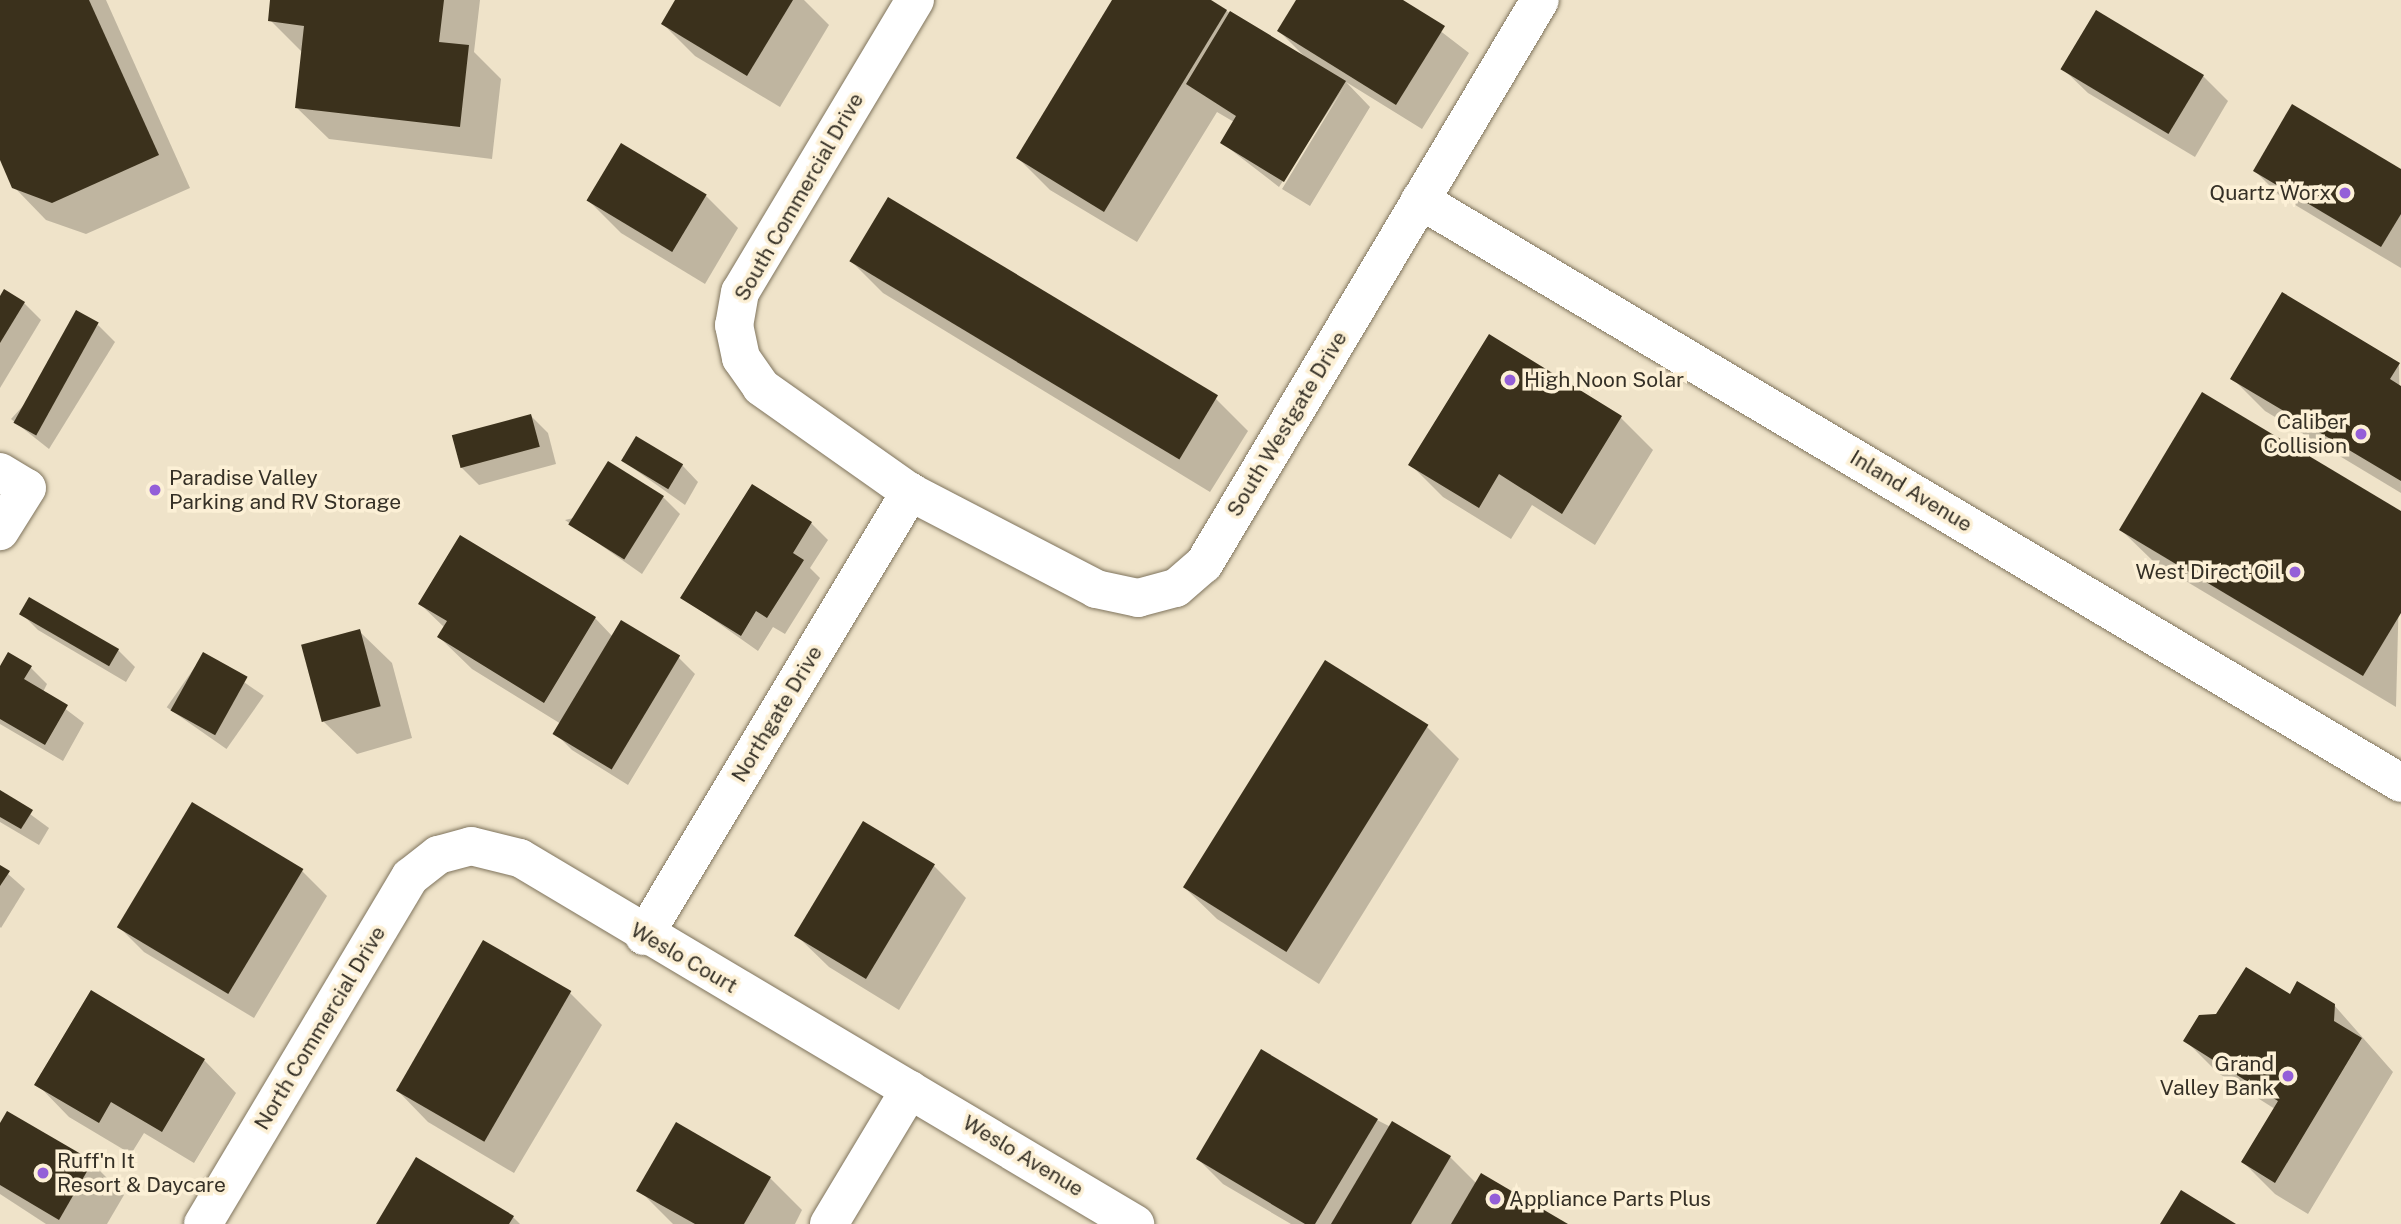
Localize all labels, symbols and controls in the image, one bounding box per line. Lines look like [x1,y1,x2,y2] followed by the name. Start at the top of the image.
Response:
[729,89,869,305] street label: South Commercial Drive
[2209,180,2331,206] place label: Quartz Worx
[2337,185,2353,201] marker: Quartz Worx
[1222,327,1352,521] street label: South Westgate Drive
[1524,367,1684,393] place label: High Noon Solar
[1502,372,1518,388] marker: High Noon Solar
[2263,409,2347,459] place label: Caliber Collision
[2353,426,2369,442] marker: Caliber Collision
[1845,445,1977,537] street label: Inland Avenue
[169,465,401,515] place label: Paradise Valley Parking and RV Storage
[147,482,163,498] marker: Paradise Valley Parking and RV Storage
[2135,559,2281,585] place label: West Direct Oil
[2287,564,2303,580] marker: West Direct Oil
[726,641,828,787] street label: Northgate Drive
[626,917,742,999] street label: Weslo Court
[249,922,391,1134] street label: North Commercial Drive
[2160,1051,2274,1101] place label: Grand Valley Bank
[2280,1068,2296,1084] marker: Grand Valley Bank
[958,1110,1088,1202] street label: Weslo Avenue
[57,1148,226,1198] place label: Ruff'n It Resort & Daycare
[35,1165,51,1181] marker: Ruff'n It Resort & Daycare
[1509,1186,1711,1212] place label: Appliance Parts Plus
[1487,1191,1503,1207] marker: Appliance Parts Plus

